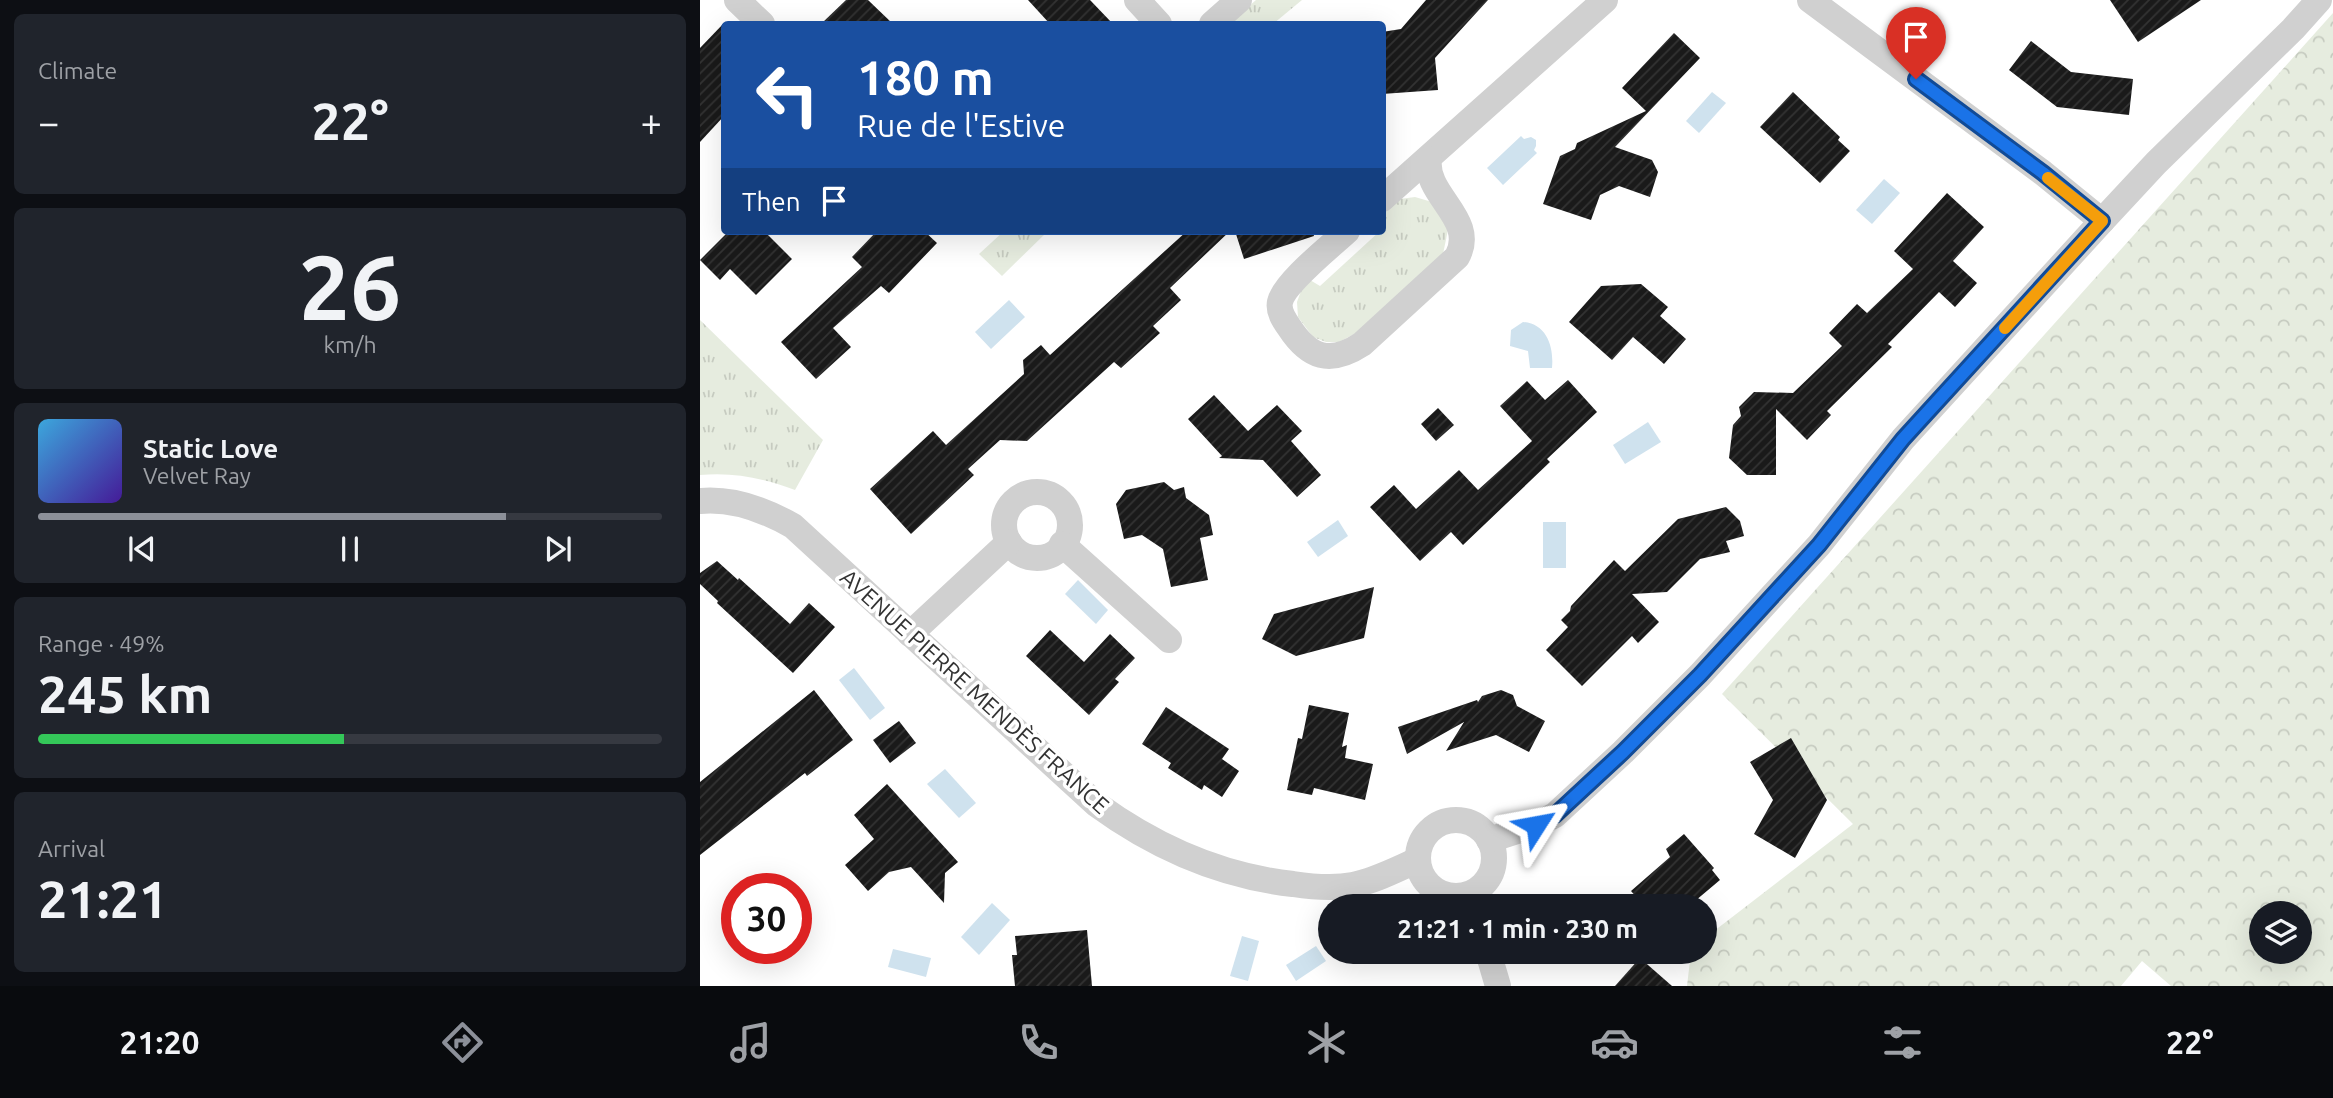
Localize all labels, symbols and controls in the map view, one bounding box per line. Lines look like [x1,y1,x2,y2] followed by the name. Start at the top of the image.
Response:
[1886,7,1946,79] pin
[1897,18,1935,56] icon: arrive
[742,49,833,140] icon: left
[857,49,994,104] text: 180 m
[38,58,117,83] text: Climate
[311,92,389,150] text: 22°
[38,101,59,143] text: −
[641,101,662,143] text: +
[857,107,1065,143] text: Rue de l'Estive
[815,182,853,220] icon: arrive
[742,187,801,216] text: Then
[299,235,401,337] text: 26
[323,332,377,357] text: km/h
[143,434,278,463] text: Static Love
[143,463,251,488] text: Velvet Ray
[123,530,161,568] icon: previous
[331,530,369,568] icon: pause
[539,530,577,568] icon: next
[836,563,1115,818] street label: AVENUE PIERRE MENDÈS FRANCE
[38,631,165,656] text: Range · 49%
[38,665,212,723] text: 245 km
[1499,788,1573,862] position arrow
[38,836,105,861] text: Arrival
[38,870,168,928] text: 21:21
[721,873,812,964] speed limit sign: 30
[2249,901,2312,964] map controls
[2249,901,2312,964] button: layers
[1397,914,1638,943] text: 21:21 · 1 min · 230 m
[438,1018,487,1067] icon: directions
[726,1018,775,1067] icon: music
[1014,1018,1063,1067] icon: phone
[1302,1018,1351,1067] icon: climate
[1590,1018,1639,1067] icon: car
[1878,1018,1927,1067] icon: filters
[119,1024,200,1060] text: 21:20
[2166,1024,2214,1060] text: 22°

